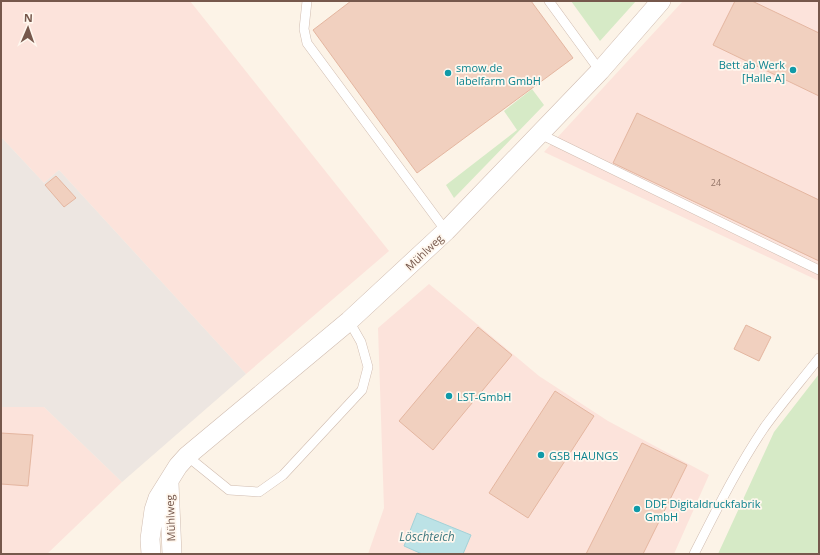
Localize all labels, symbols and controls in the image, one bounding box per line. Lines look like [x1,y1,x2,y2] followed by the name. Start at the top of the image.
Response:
[8,8,48,48] north arrow
[24,10,33,25] text: N
[719,57,785,85] place label: Bett ab Werk [Halle A]
[456,60,541,88] place label: smow.de labelfarm GmbH
[788,65,798,75] marker: Bett ab Werk [Halle A]
[443,68,453,78] marker: smow.de labelfarm GmbH
[711,176,721,189] house number: 24
[402,231,446,273] street label: Mühlweg
[457,389,511,404] place label: LST-GmbH
[444,391,454,401] marker: LST-GmbH
[549,448,618,463] place label: GSB HAUNGS
[536,450,546,460] marker: GSB HAUNGS
[162,494,178,542] street label: Mühlweg
[645,496,761,524] place label: DDF Digitaldruckfabrik GmbH
[632,504,642,514] marker: DDF Digitaldruckfabrik GmbH
[399,528,455,545] water label: Löschteich

